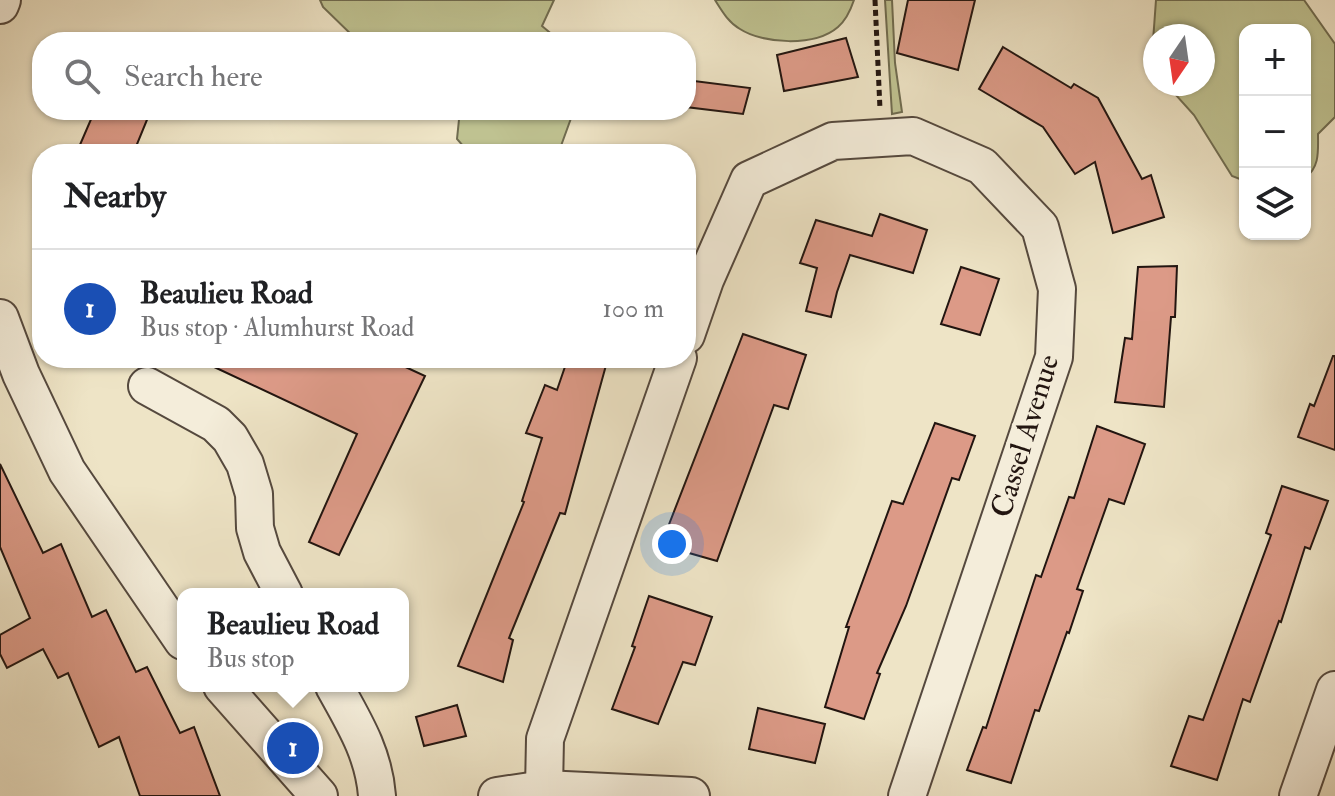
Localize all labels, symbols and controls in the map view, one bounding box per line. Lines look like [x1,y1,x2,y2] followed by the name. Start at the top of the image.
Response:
[1143,24,1215,96] north arrow
[1239,24,1311,240] map controls
[1239,24,1311,96] button: +
[32,32,696,120] search box
[60,54,104,98] icon: search
[124,58,263,95] text: Search here
[1239,96,1311,168] button: −
[1239,168,1311,240] button: layers
[64,175,166,218] text: Nearby
[140,275,313,312] text: Beaulieu Road
[85,293,95,325] text: 1
[603,293,664,325] text: 100 m
[140,312,414,344] text: Bus stop · Alumhurst Road
[983,350,1067,522] street label: Cassel Avenue
[652,524,692,564] your location
[177,588,409,692] popup
[207,606,379,643] text: Beaulieu Road
[207,643,294,675] text: Bus stop
[267,718,319,778] pin: 1

